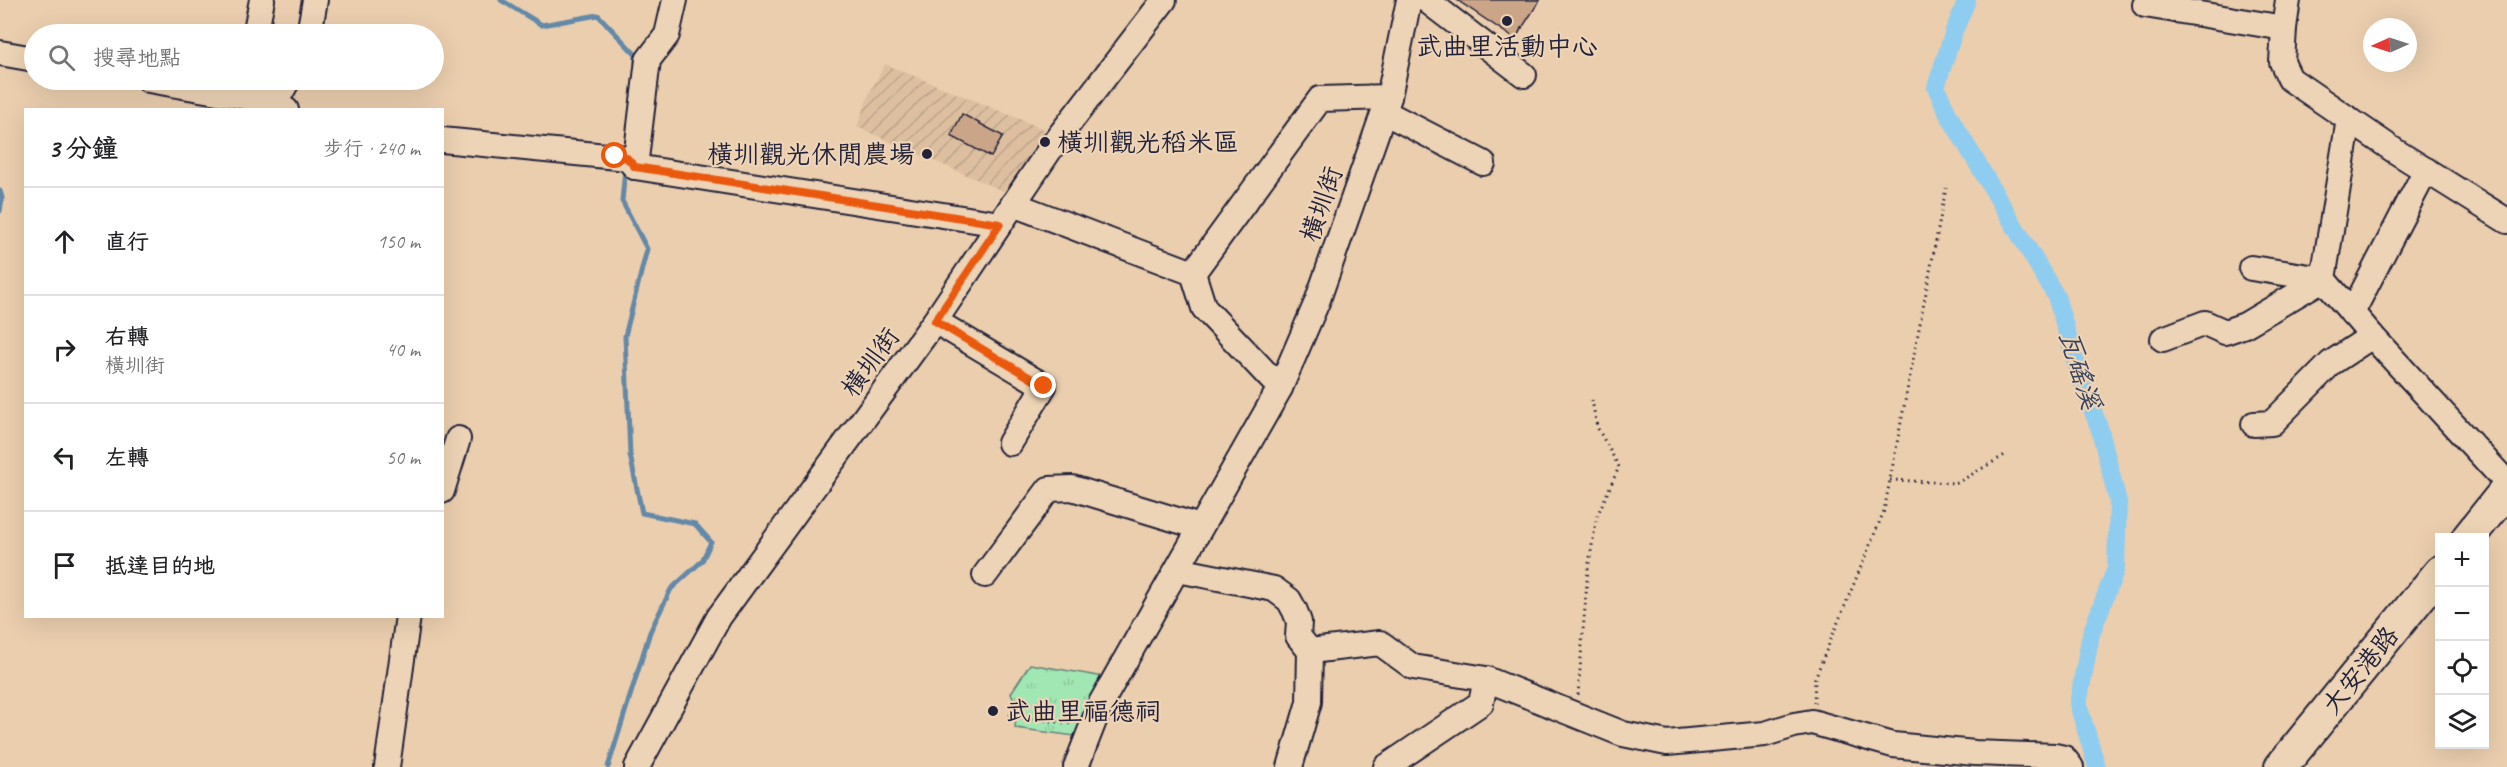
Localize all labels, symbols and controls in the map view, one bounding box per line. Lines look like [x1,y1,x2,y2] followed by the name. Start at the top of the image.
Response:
[1500,14,1514,28] marker: 武曲里活動中心
[2363,18,2417,72] north arrow
[24,24,444,90] search box
[1416,30,1598,63] place label: 武曲里活動中心
[45,41,78,74] icon: search
[93,44,181,72] text: 搜尋地點
[1057,126,1239,159] place label: 橫圳觀光稻米區
[48,132,118,165] text: 3 分鐘
[1038,135,1052,149] marker: 橫圳觀光稻米區
[324,136,420,161] text: 步行 · 240 m
[707,138,915,171] place label: 橫圳觀光休閒農場
[601,142,627,168] route start
[920,147,934,161] marker: 橫圳觀光休閒農場
[1293,162,1350,246] street label: 橫圳街
[48,225,81,258] icon: ahead
[105,228,149,256] text: 直行
[377,229,420,254] text: 150 m
[834,321,907,404] street label: 橫圳街
[105,323,149,351] text: 右轉
[2051,326,2109,416] water label: 瓦磘溪
[48,333,81,366] icon: right
[386,337,420,362] text: 40 m
[105,353,165,378] text: 橫圳街
[1030,372,1056,398] route end
[48,441,81,474] icon: left
[105,444,149,472] text: 左轉
[386,445,420,470] text: 50 m
[2435,533,2489,749] map controls
[2435,533,2489,587] button: +
[48,549,81,582] icon: arrive
[105,552,215,580] text: 抵達目的地
[2435,587,2489,641] button: −
[2315,620,2406,721] street label: 大安港路
[2435,641,2489,695] button: locate
[1005,695,1161,728] place label: 武曲里福德祠
[2435,695,2489,749] button: layers
[986,704,1000,718] marker: 武曲里福德祠

